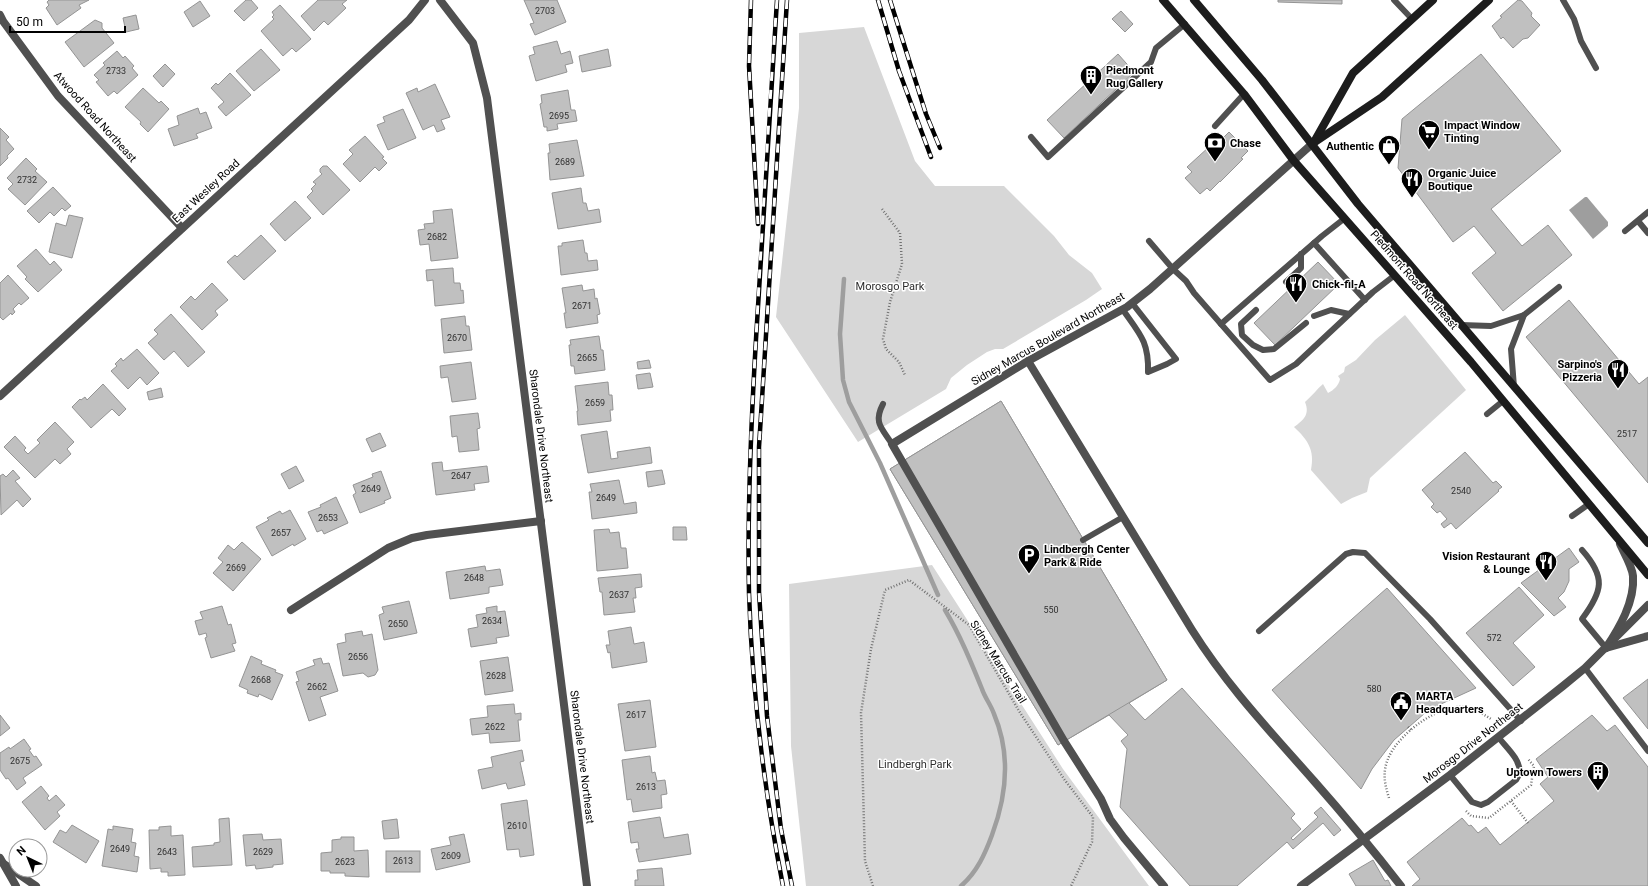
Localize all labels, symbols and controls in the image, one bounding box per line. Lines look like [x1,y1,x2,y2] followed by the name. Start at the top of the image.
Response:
[535,6,555,16] house number: 2703
[10,8,125,34] scale bar
[16,15,43,29] text: 50 m
[1078,63,1104,96] building icon: Piedmont Rug Gallery
[1106,64,1163,90] place label: Piedmont Rug Gallery
[106,66,126,76] house number: 2733
[51,69,139,165] street label: Atwood Road Northeast
[549,111,569,121] house number: 2695
[1416,118,1442,151] supermarket icon: Impact Window Tinting
[1444,119,1520,145] place label: Impact Window Tinting
[1202,130,1228,163] bank icon: Chase
[1376,133,1402,166] shop icon: Authentic
[1230,137,1261,150] place label: Chase
[1326,140,1374,153] place label: Authentic
[170,157,242,225] street label: East Wesley Road
[555,157,575,167] house number: 2689
[1399,166,1425,199] restaurant icon: Organic Juice Boutique
[1428,167,1496,193] place label: Organic Juice Boutique
[17,175,37,185] house number: 2732
[1367,228,1461,332] street label: Piedmont Road Northeast
[427,232,447,242] house number: 2682
[1283,271,1309,304] restaurant icon: Chick-fil-A
[1312,278,1366,291] place label: Chick-fil-A
[856,280,925,293] park label: Morosgo Park
[969,289,1127,388] street label: Sidney Marcus Boulevard Northeast
[572,301,592,311] house number: 2671
[447,333,467,343] house number: 2670
[577,353,597,363] house number: 2665
[1605,357,1631,390] restaurant icon: Sarpino's Pizzeria
[1557,358,1602,384] place label: Sarpino's Pizzeria
[526,369,556,504] street label: Sharondale Drive Northeast
[585,398,605,408] house number: 2659
[1617,429,1637,439] house number: 2517
[451,471,471,481] house number: 2647
[361,484,381,494] house number: 2649
[1451,486,1471,496] house number: 2540
[596,493,616,503] house number: 2649
[318,513,338,523] house number: 2653
[271,528,291,538] house number: 2657
[1016,542,1042,575] parking icon: Lindbergh Center Park & Ride
[1044,543,1129,569] place label: Lindbergh Center Park & Ride
[1533,549,1559,582] restaurant icon: Vision Restaurant & Lounge
[1442,550,1530,576] place label: Vision Restaurant & Lounge
[226,563,246,573] house number: 2669
[464,573,484,583] house number: 2648
[609,590,629,600] house number: 2637
[1043,605,1059,615] house number: 550
[482,616,502,626] house number: 2634
[967,618,1029,706] street label: Sidney Marcus Trail
[388,619,408,629] house number: 2650
[1486,633,1502,643] house number: 572
[348,652,368,662] house number: 2656
[486,671,506,681] house number: 2628
[251,675,271,685] house number: 2668
[307,682,327,692] house number: 2662
[1366,684,1382,694] house number: 580
[1388,689,1414,722] public building icon: MARTA Headquarters
[567,690,597,825] street label: Sharondale Drive Northeast
[1416,690,1484,716] place label: MARTA Headquarters
[1421,700,1526,786] street label: Morosgo Drive Northeast
[626,710,646,720] house number: 2617
[485,722,505,732] house number: 2622
[10,756,30,766] house number: 2675
[878,758,952,771] park label: Lindbergh Park
[1585,759,1611,792] building icon: Uptown Towers
[1506,766,1582,779] place label: Uptown Towers
[636,782,656,792] house number: 2613
[507,821,527,831] house number: 2610
[8,838,48,878] north arrow
[14,843,29,858] text: N
[110,844,130,854] house number: 2649
[157,847,177,857] house number: 2643
[253,847,273,857] house number: 2629
[441,851,461,861] house number: 2609
[393,856,413,866] house number: 2613
[335,857,355,867] house number: 2623

